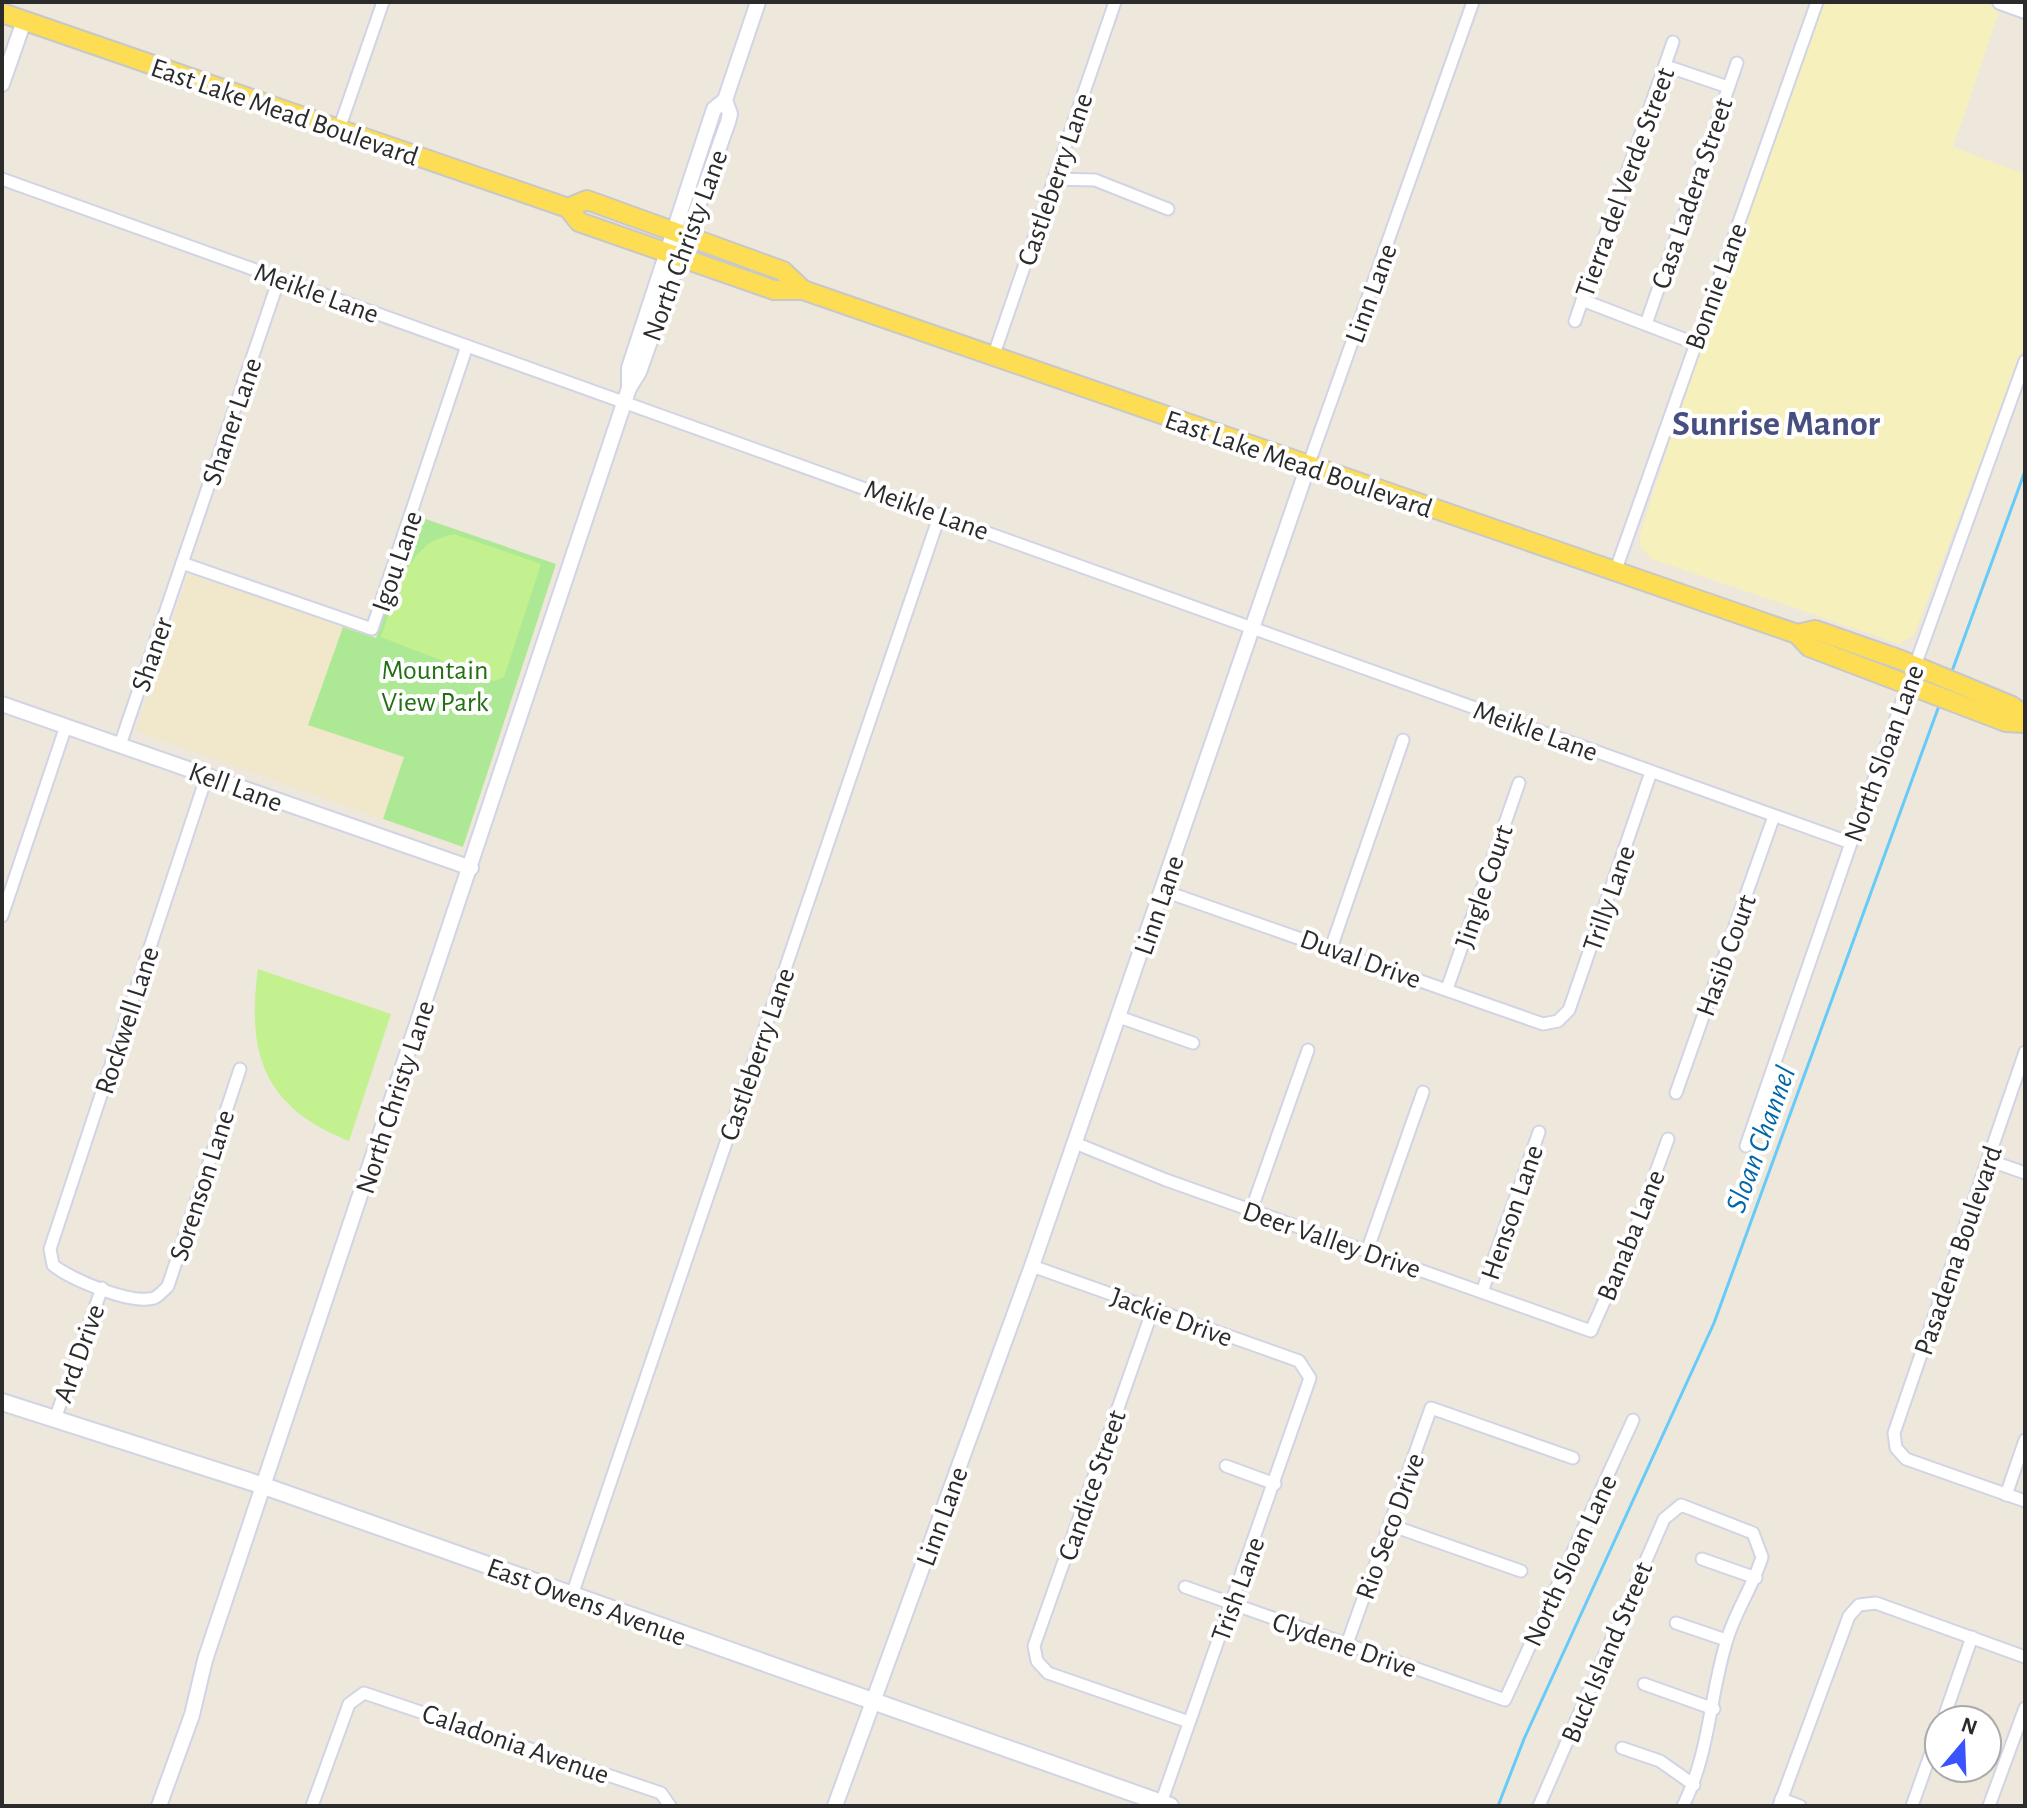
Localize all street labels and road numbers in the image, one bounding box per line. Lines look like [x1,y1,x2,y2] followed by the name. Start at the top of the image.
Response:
[147,54,422,172] street label: East Lake Mead Boulevard
[1571,64,1680,301] street label: Tierra del Verde Street
[1013,90,1099,270] street label: Castleberry Lane
[1647,95,1739,293] street label: Casa Ladera Street
[638,146,733,345] street label: North Christy Lane
[1681,219,1753,354] street label: Bonnie Lane
[1341,240,1403,347] street label: Linn Lane
[250,258,382,329] street label: Meikle Lane
[198,354,268,489] street label: Shaner Lane
[1161,406,1436,524] street label: East Lake Mead Boulevard
[860,475,992,546] street label: Meikle Lane
[368,508,428,616] street label: Igou Lane
[127,614,179,695] street label: Shaner
[1840,661,1930,846] street label: North Sloan Lane
[1469,696,1601,767] street label: Meikle Lane
[185,758,286,818] street label: Kell Lane
[1451,822,1519,952] street label: Jingle Court
[1579,842,1641,955] street label: Trilly Lane
[1130,852,1190,959] street label: Linn Lane
[1692,891,1762,1020] street label: Hasib Court
[1296,925,1424,995] street label: Duval Drive
[91,943,165,1098] street label: Rockwell Lane
[715,965,801,1145] street label: Castleberry Lane
[351,998,440,1198] street label: North Christy Lane
[165,1107,240,1265] street label: Sorenson Lane
[1477,1142,1549,1284] street label: Henson Lane
[1910,1142,2008,1359] street label: Pasadena Boulevard
[1593,1166,1671,1305] street label: Banaba Lane
[1239,1197,1424,1284] street label: Deer Valley Drive
[1107,1283,1236,1353] street label: Jackie Drive
[49,1301,111,1407] street label: Ard Drive
[1054,1407,1132,1565] street label: Candice Street
[1351,1450,1430,1604] street label: Rio Seco Drive
[912,1463,974,1570] street label: Linn Lane
[1519,1471,1623,1651] street label: North Sloan Lane
[1207,1534,1271,1646] street label: Trish Lane
[483,1554,690,1652] street label: East Owens Avenue
[1557,1558,1659,1747] street label: Buck Island Street
[1269,1608,1420,1684] street label: Clydene Drive
[418,1700,612,1790] street label: Caladonia Avenue

